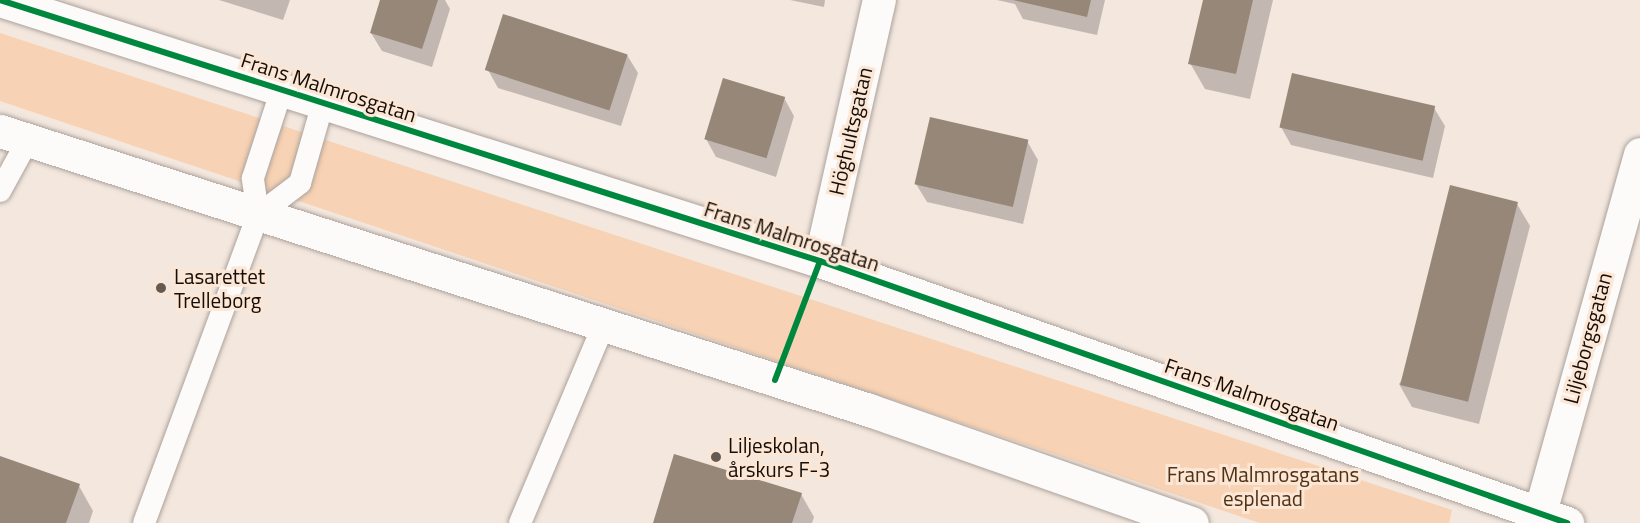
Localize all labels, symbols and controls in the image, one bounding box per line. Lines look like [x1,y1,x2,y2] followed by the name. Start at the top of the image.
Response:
[238,47,420,127] street label: Frans Malmrosgatan
[823,64,877,198] street label: Höghultsgatan
[701,196,883,276] street label: Frans Malmrosgatan
[174,263,265,313] place label: Lasarettet Trelleborg
[1557,270,1617,406] street label: Liljeborgsgatan
[152,279,170,297] marker: Lasarettet Trelleborg
[1161,352,1343,436] street label: Frans Malmrosgatan
[728,432,830,482] place label: Liljeskolan, årskurs F-3
[709,450,723,464] marker: Liljeskolan, årskurs F-3
[1167,461,1359,511] park label: Frans Malmrosgatans esplenad

